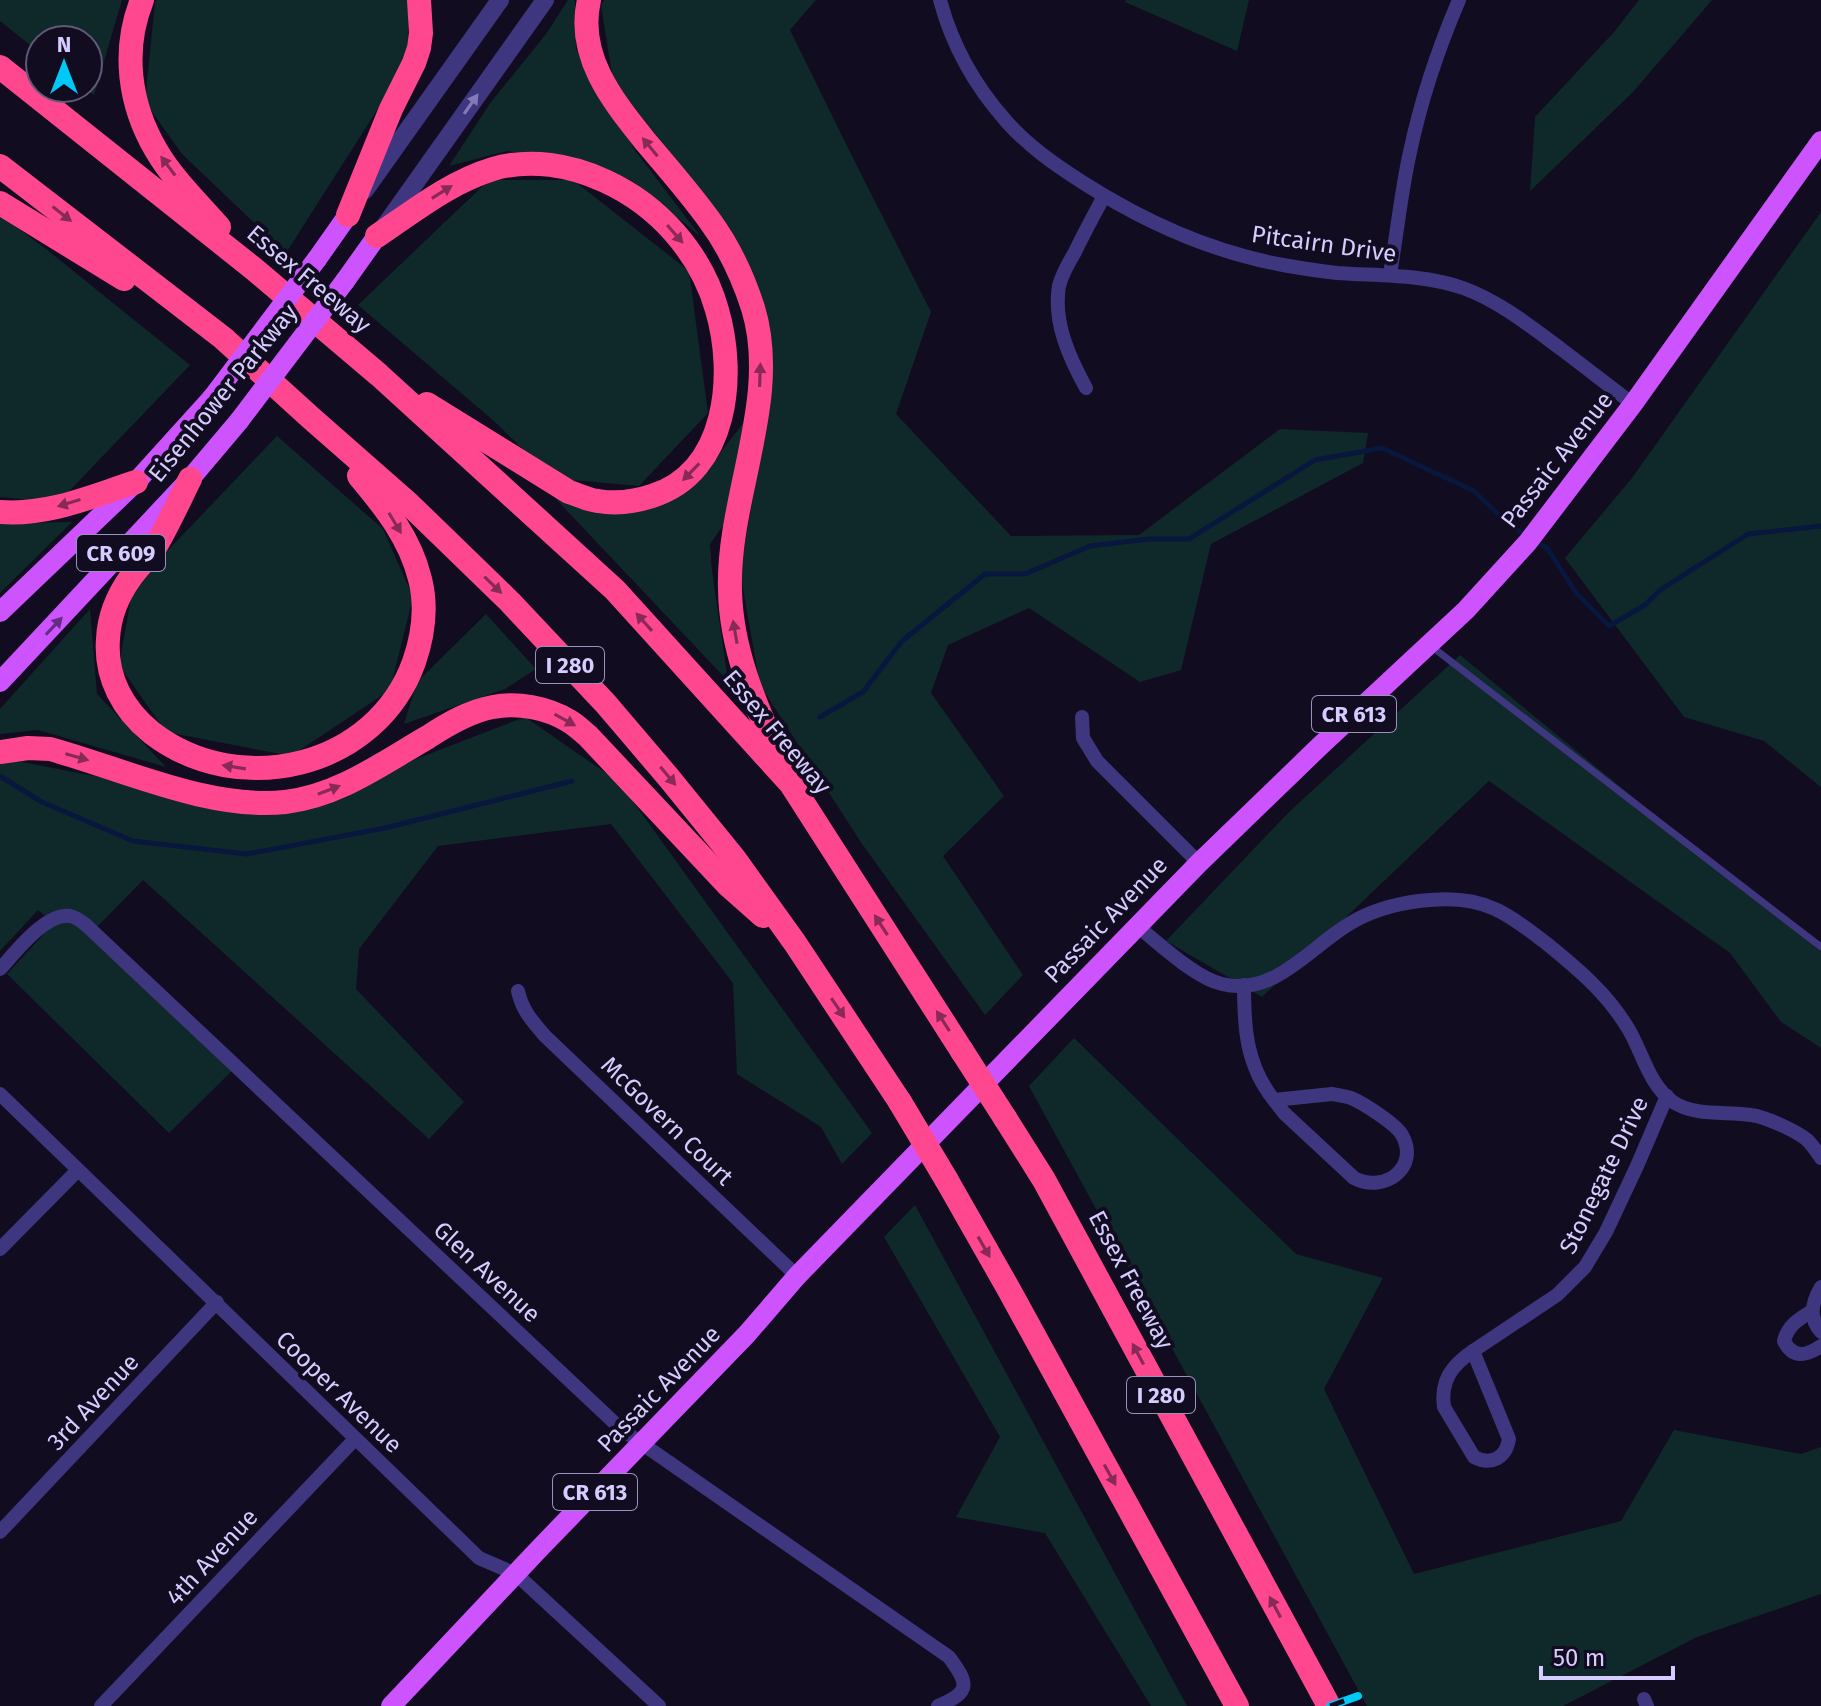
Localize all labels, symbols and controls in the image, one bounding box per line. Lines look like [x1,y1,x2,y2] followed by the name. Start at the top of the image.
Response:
[24,24,104,104] north arrow
[57,31,71,58] text: N
[463,93,478,114] one-way arrow
[643,137,659,157] one-way arrow
[160,155,176,177] one-way arrow
[431,186,453,200] one-way arrow
[52,205,72,221] one-way arrow
[241,219,377,339] street label: Essex Freeway
[1250,220,1398,268] street label: Pitcairn Drive
[666,223,683,243] one-way arrow
[143,298,303,488] street label: Eisenhower Parkway
[753,362,766,387] one-way arrow
[1495,386,1619,534] street label: Passaic Avenue
[682,462,701,481] one-way arrow
[57,497,81,510] one-way arrow
[388,512,402,534] one-way arrow
[77,535,165,571] road number: CR 609
[483,575,502,593] one-way arrow
[636,613,654,632] one-way arrow
[44,616,62,635] one-way arrow
[728,620,740,645] one-way arrow
[536,647,604,683] road number: I 280
[717,664,837,800] street label: Essex Freeway
[1312,696,1396,732] road number: CR 613
[554,713,576,727] one-way arrow
[65,751,89,764] one-way arrow
[221,760,246,773] one-way arrow
[659,766,676,786] one-way arrow
[317,783,341,796] one-way arrow
[1039,851,1173,989] street label: Passaic Avenue
[875,914,889,936] one-way arrow
[830,997,844,1019] one-way arrow
[936,1010,950,1032] one-way arrow
[595,1051,739,1191] street label: McGovern Court
[1554,1092,1654,1258] street label: Stonegate Drive
[1083,1206,1179,1354] street label: Essex Freeway
[428,1216,546,1328] street label: Glen Avenue
[977,1236,991,1258] one-way arrow
[592,1320,726,1458] street label: Passaic Avenue
[270,1325,408,1459] street label: Cooper Avenue
[1132,1342,1145,1365] one-way arrow
[42,1348,144,1456] street label: 3rd Avenue
[1127,1377,1195,1413] road number: I 280
[1103,1463,1117,1486] one-way arrow
[553,1474,637,1510] road number: CR 613
[160,1503,264,1611] street label: 4th Avenue
[1269,1596,1283,1618] one-way arrow
[1541,1630,1673,1680] scale bar
[1553,1644,1605,1672] text: 50 m

